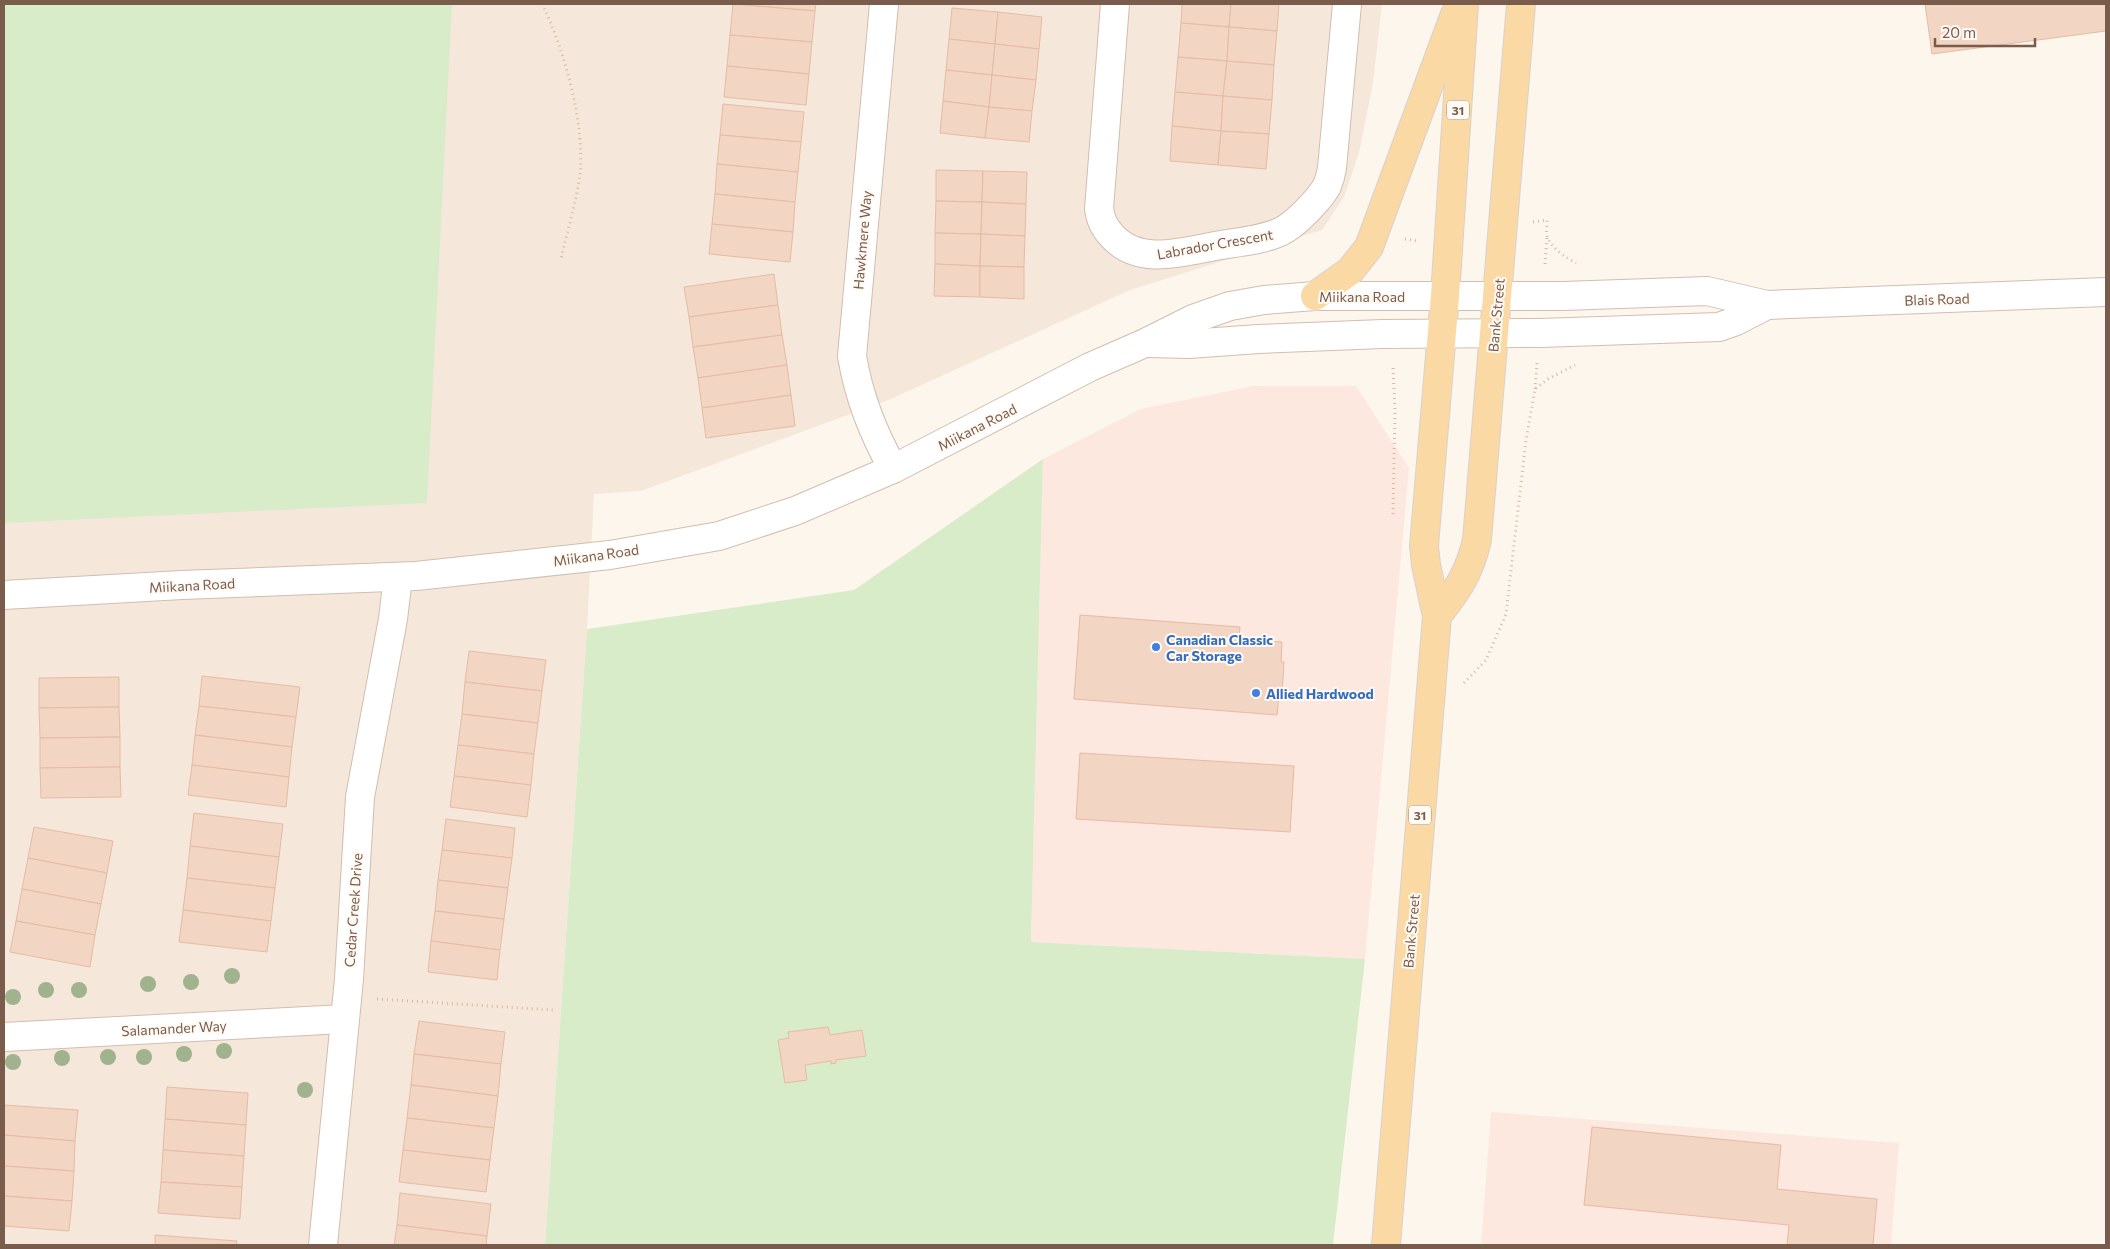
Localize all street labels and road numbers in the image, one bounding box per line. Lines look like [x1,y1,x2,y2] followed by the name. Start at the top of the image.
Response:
[1447,100,1469,120] road number: 31
[849,190,875,290] street label: Hawkmere Way
[1155,225,1275,263] street label: Labrador Crescent
[1484,277,1508,353] street label: Bank Street
[1319,288,1405,305] street label: Miikana Road
[1904,289,1970,309] street label: Blais Road
[935,400,1019,454] street label: Miikana Road
[552,541,640,569] street label: Miikana Road
[148,574,236,596] street label: Miikana Road
[1409,806,1431,824] road number: 31
[341,852,365,968] street label: Cedar Creek Drive
[1399,893,1423,969] street label: Bank Street
[121,1017,227,1039] street label: Salamander Way

